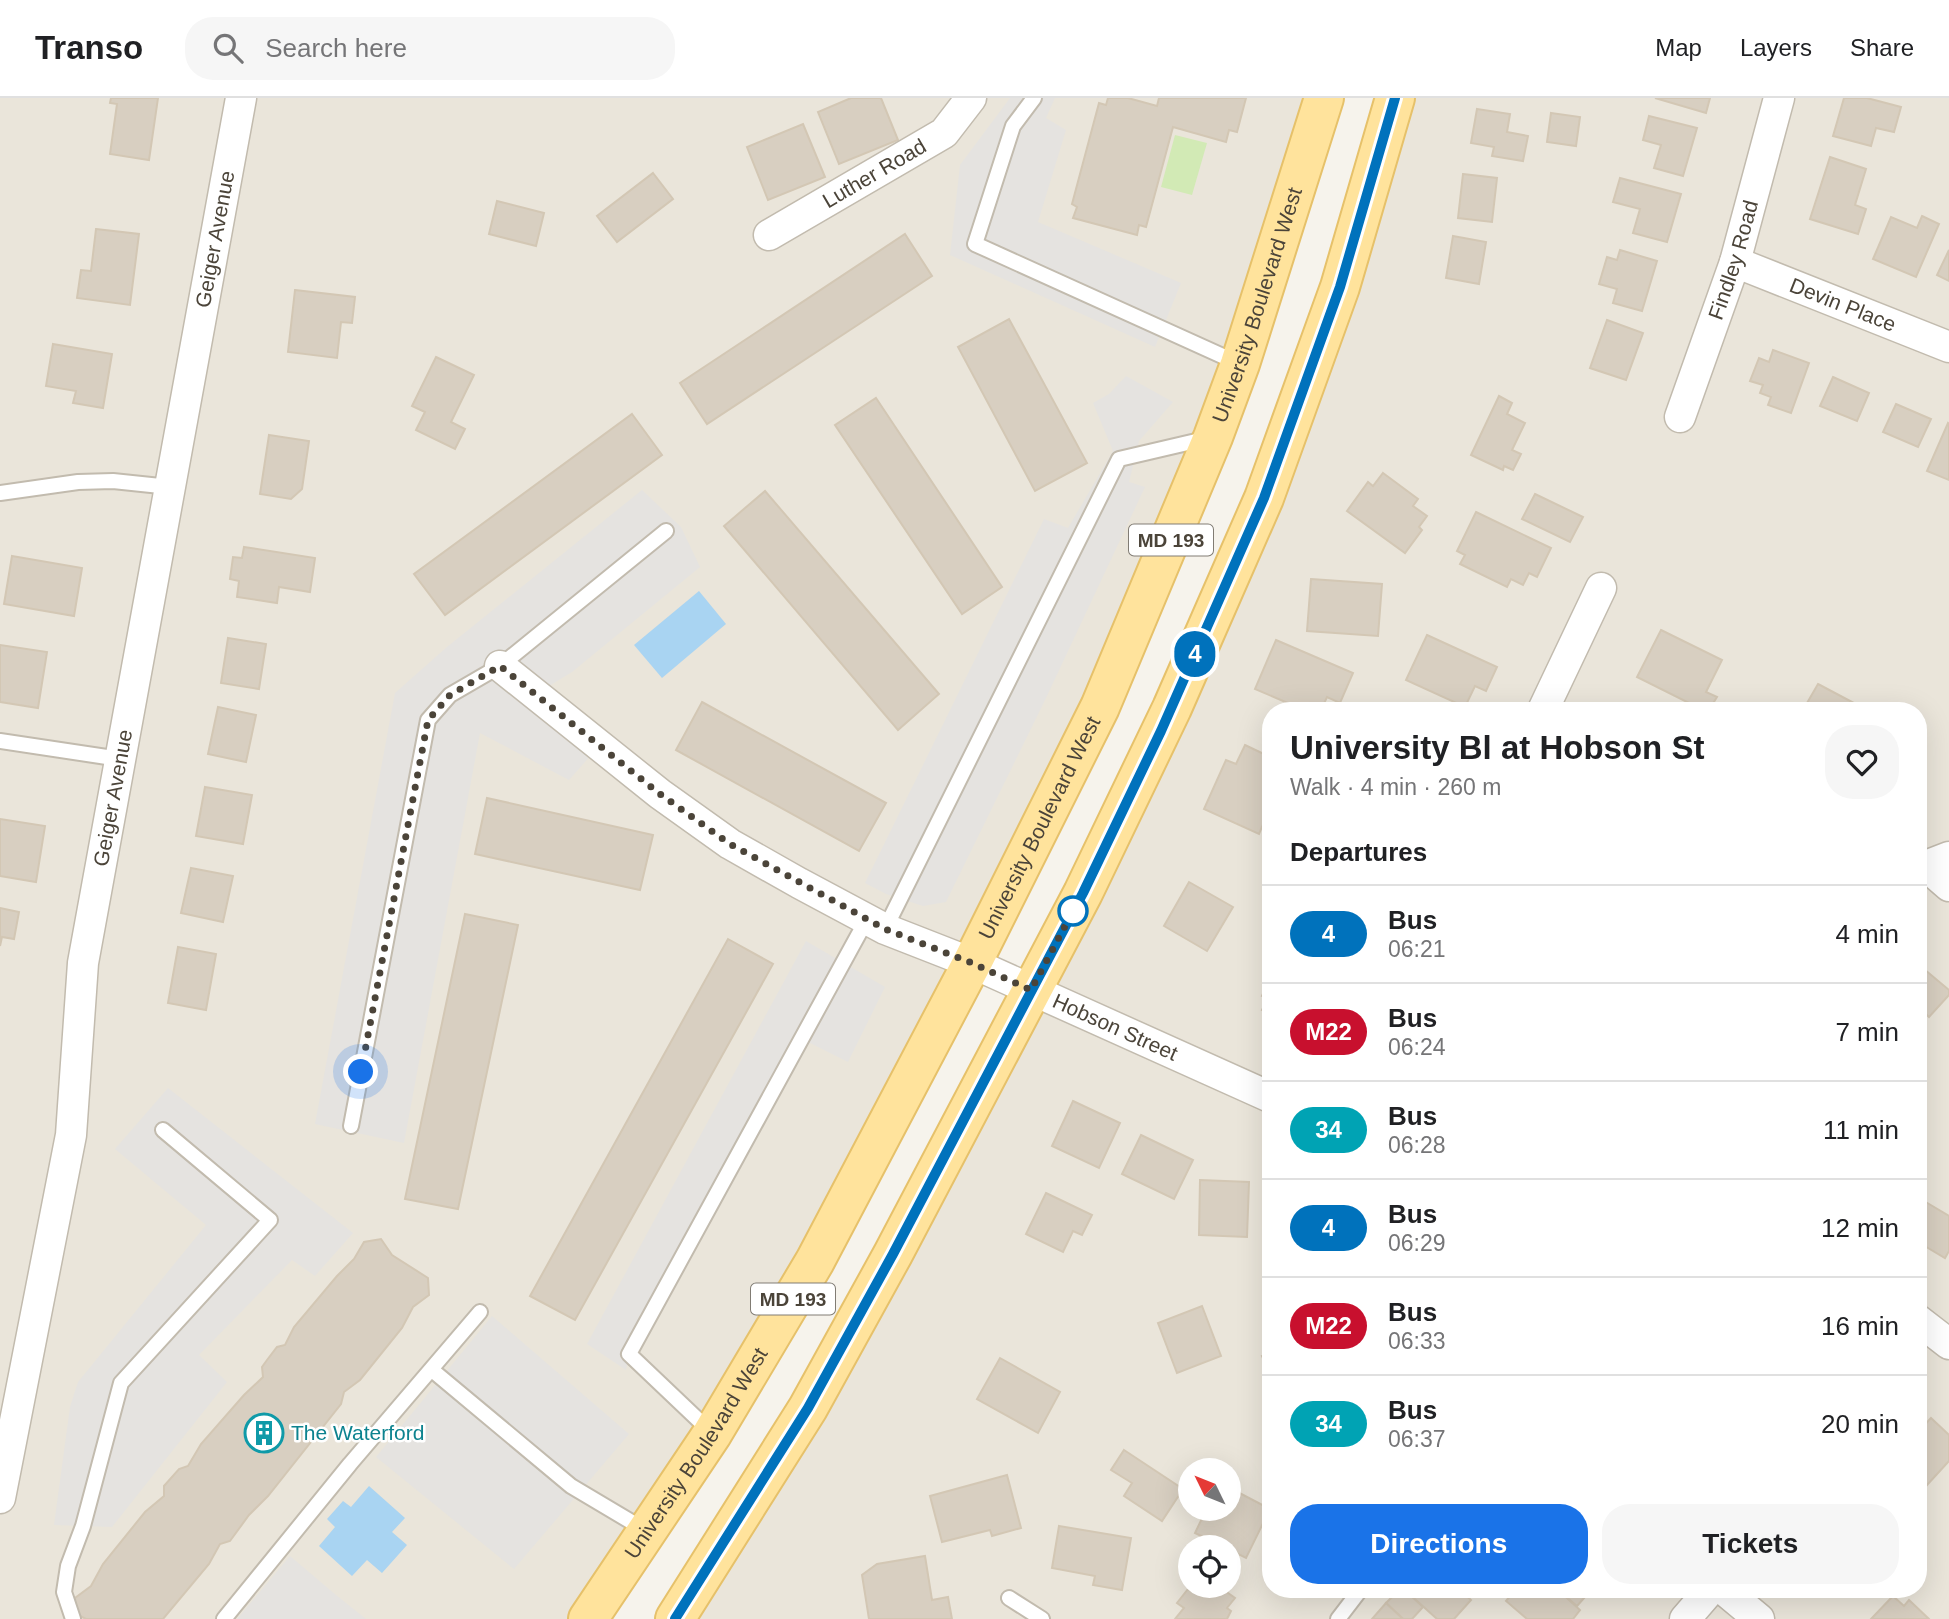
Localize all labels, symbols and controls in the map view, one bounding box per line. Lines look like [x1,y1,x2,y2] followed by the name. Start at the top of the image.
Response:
[185,17,675,80] search box
[35,29,143,66] text: Transo
[209,29,247,67] icon: search
[265,33,407,63] text: Search here
[1655,34,1702,61] text: Map
[1740,34,1812,61] text: Layers
[1850,34,1914,61] text: Share
[818,134,930,212] street label: Luther Road
[191,169,238,309] street label: Geiger Avenue
[1207,184,1306,426] street label: University Boulevard West
[1704,198,1762,323] street label: Findley Road
[1787,273,1899,336] street label: Devin Place
[1129,524,1213,556] road number: MD 193
[1172,631,1218,677] line badge: 4
[1188,640,1202,667] text: 4
[974,712,1105,943] street label: University Boulevard West
[1825,725,1899,799] button: heart
[89,728,136,868] street label: Geiger Avenue
[1290,729,1704,766] text: University Bl at Hobson St
[1290,774,1501,800] text: Walk · 4 min · 260 m
[1290,837,1427,867] text: Departures
[1058,896,1088,926] unlabelled marker
[1388,905,1437,935] text: Bus
[1835,919,1899,949] text: 4 min
[1322,920,1335,947] text: 4
[1388,936,1446,962] text: 06:21
[1049,989,1181,1065] street label: Hobson Street
[1388,1003,1437,1033] text: Bus
[1835,1017,1899,1047] text: 7 min
[1305,1018,1352,1045] text: M22
[1388,1034,1446,1060] text: 06:24
[343,1054,378,1089] your location
[1388,1101,1437,1131] text: Bus
[1823,1115,1899,1145] text: 11 min
[1315,1116,1342,1143] text: 34
[1388,1132,1446,1158] text: 06:28
[1388,1199,1437,1229] text: Bus
[1821,1213,1899,1243] text: 12 min
[1322,1214,1335,1241] text: 4
[1388,1230,1446,1256] text: 06:29
[751,1284,835,1315] road number: MD 193
[1388,1297,1437,1327] text: Bus
[1821,1311,1899,1341] text: 16 min
[1305,1312,1352,1339] text: M22
[1388,1328,1446,1354] text: 06:33
[620,1343,772,1563] street label: University Boulevard West
[1388,1395,1437,1425] text: Bus
[1821,1409,1899,1439] text: 20 min
[1315,1410,1342,1437] text: 34
[243,1412,285,1454] building icon: The Waterford
[291,1421,424,1444] place label: The Waterford
[1388,1426,1446,1452] text: 06:37
[1178,1458,1241,1521] north arrow
[1178,1458,1241,1598] map controls
[1290,1504,1588,1584] button: Directions
[1602,1504,1899,1584] button: Tickets
[1178,1535,1241,1598] button: locate

